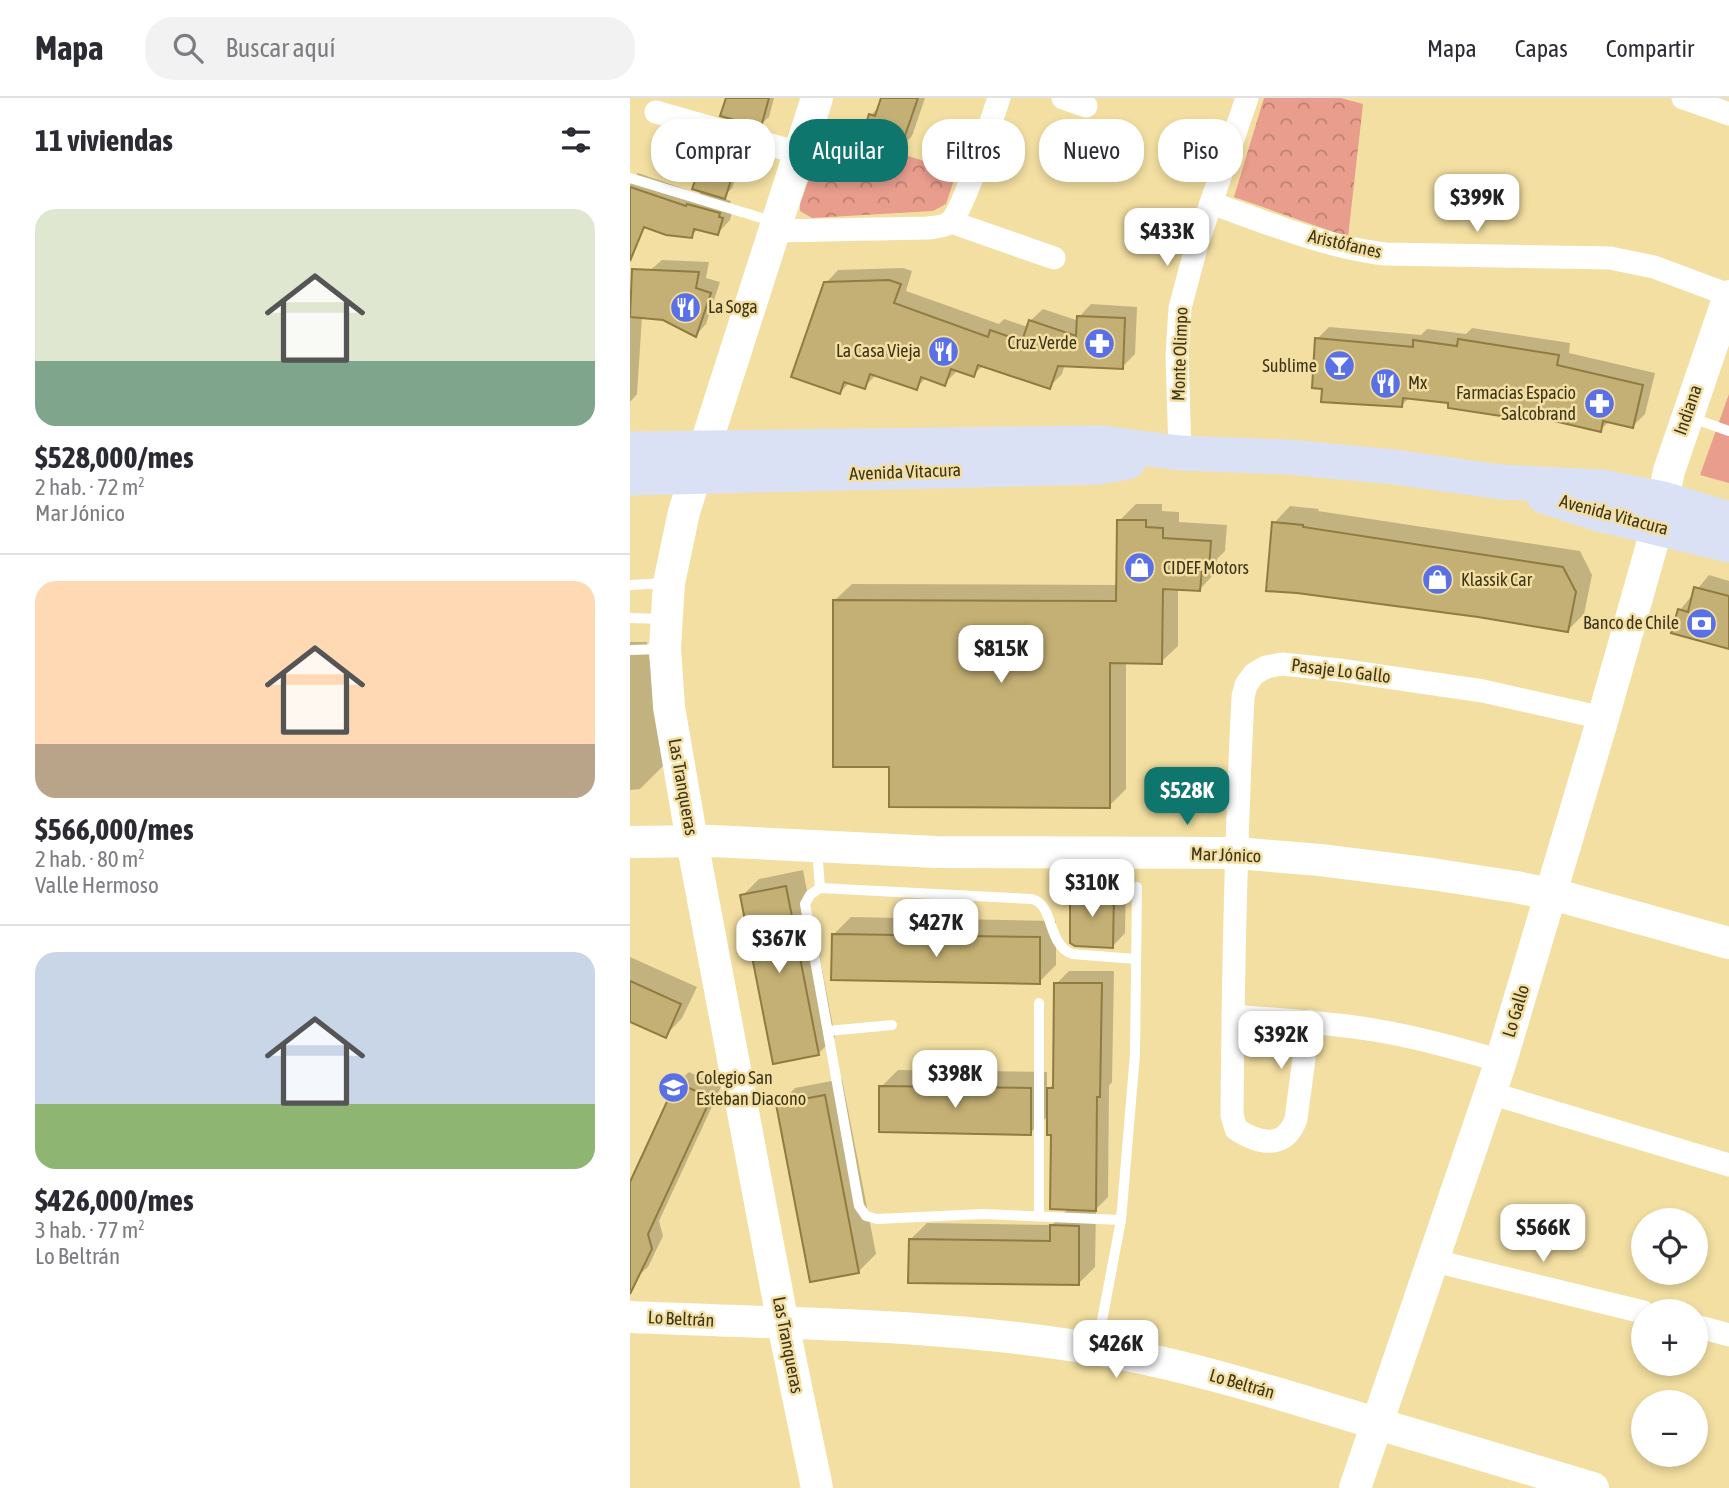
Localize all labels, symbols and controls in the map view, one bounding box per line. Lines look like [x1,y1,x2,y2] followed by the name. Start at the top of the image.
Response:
[145,17,635,80] search box
[35,29,103,67] text: Mapa
[169,29,207,67] icon: search
[225,33,335,63] text: Buscar aquí
[1427,35,1477,62] text: Mapa
[1515,35,1568,62] text: Capas
[1606,35,1694,62] text: Compartir
[651,119,775,182] chip: Comprar
[789,119,908,182] chip: Alquilar
[922,119,1025,182] chip: Filtros
[1039,119,1144,182] chip: Nuevo
[1158,119,1243,182] chip: Piso
[557,121,595,159] icon: filters
[35,123,173,157] text: 11 viviendas
[1428,174,1526,234] pin: $399K
[1450,184,1504,210] text: $399K
[1118,208,1216,268] pin: $433K
[1140,218,1194,244] text: $433K
[1306,225,1384,262] street label: Aristófanes
[252,255,378,381] icon: home
[668,290,702,324] restaurant icon: La Soga
[708,296,758,317] place label: La Soga
[1167,307,1192,401] street label: Monte Olimpo
[1083,326,1117,360] pharmacy icon: Cruz Verde
[1007,332,1077,353] place label: Cruz Verde
[927,334,961,368] restaurant icon: La Casa Vieja
[836,340,921,361] place label: La Casa Vieja
[1323,349,1357,383] bar icon: Sublime
[1262,355,1317,376] place label: Sublime
[1368,366,1402,400] restaurant icon: Mx
[1408,372,1427,393] place label: Mx
[1456,382,1576,424] place label: Farmacias Espacio Salcobrand
[1669,382,1706,438] street label: Indiana
[1582,386,1616,420] pharmacy icon: Farmacias Espacio Salcobrand
[35,440,194,474] text: $528,000/mes
[849,459,961,484] street label: Avenida Vitacura
[35,474,145,500] text: 2 hab. · 72 m²
[1557,490,1671,539] street label: Avenida Vitacura
[35,500,125,526] text: Mar Jónico
[1123,551,1157,585] shop icon: CIDEF Motors
[1163,557,1249,578] place label: CIDEF Motors
[1421,563,1455,597] shop icon: Klassik Car
[1461,569,1533,590] place label: Klassik Car
[1685,606,1719,640] bank icon: Banco de Chile
[1583,612,1679,633] place label: Banco de Chile
[952,626,1050,685] pin: $815K
[252,627,378,753] icon: home
[974,635,1028,661] text: $815K
[1290,654,1392,687] street label: Pasaje Lo Gallo
[665,737,702,837] street label: Las Tranqueras
[1138,768,1236,827] pin: $528K
[1160,777,1214,803] text: $528K
[35,812,194,846] text: $566,000/mes
[1190,843,1262,866] street label: Mar Jónico
[35,846,145,872] text: 2 hab. · 80 m²
[1043,860,1141,919] pin: $310K
[1065,869,1119,895] text: $310K
[35,872,159,898] text: Valle Hermoso
[887,900,985,959] pin: $427K
[909,909,963,935] text: $427K
[730,916,828,975] pin: $367K
[752,925,806,951] text: $367K
[1498,982,1533,1040] street label: Lo Gallo
[252,998,378,1124] icon: home
[1232,1012,1330,1071] pin: $392K
[1254,1021,1308,1047] text: $392K
[906,1051,1004,1110] pin: $398K
[928,1060,982,1086] text: $398K
[696,1067,806,1109] place label: Colegio San Esteban Diacono
[656,1071,690,1105] school or university icon: Colegio San Esteban Diacono
[35,1183,194,1217] text: $426,000/mes
[1494,1204,1592,1264] pin: $566K
[1631,1208,1708,1467] map controls
[1631,1208,1708,1285] button: locate
[1516,1214,1570,1240] text: $566K
[35,1217,145,1243] text: 3 hab. · 77 m²
[35,1243,120,1269] text: Lo Beltrán
[769,1295,808,1395] street label: Las Tranqueras
[1631,1299,1708,1376] button: +
[647,1306,715,1331] street label: Lo Beltrán
[1067,1320,1165,1380] pin: $426K
[1089,1330,1143,1356] text: $426K
[1207,1364,1277,1403] street label: Lo Beltrán
[1631,1390,1708,1467] button: −

